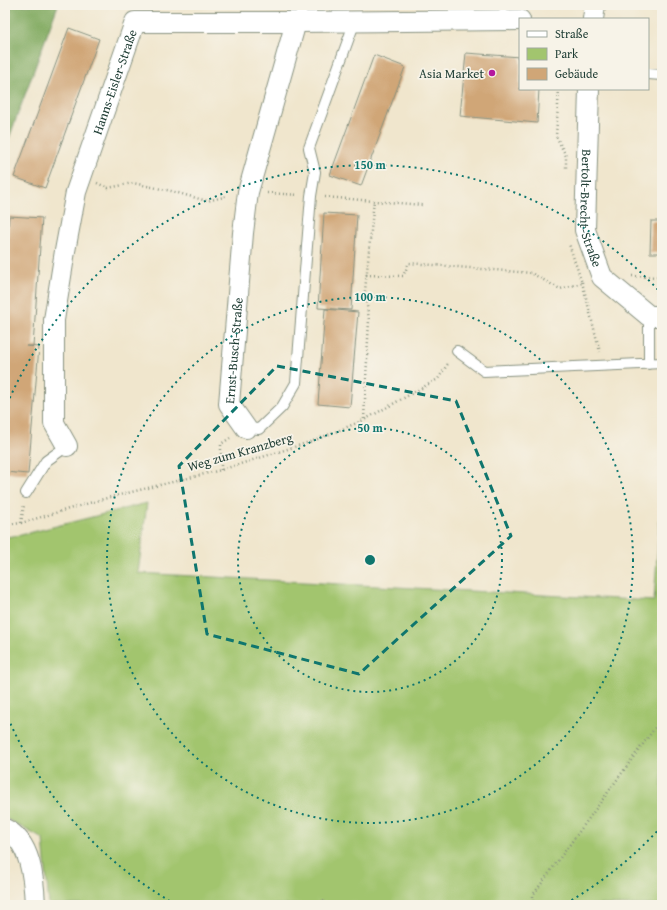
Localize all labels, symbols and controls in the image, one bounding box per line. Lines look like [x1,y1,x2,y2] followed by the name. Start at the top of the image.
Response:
[519,18,649,90] legend
[555,25,589,42] text: Straße
[87,27,141,137] street label: Hanns-Eisler-Straße
[555,45,579,62] text: Park
[419,64,484,83] place label: Asia Market
[555,65,598,82] text: Gebäude
[487,68,497,78] marker: Asia Market
[575,149,607,270] street label: Bertolt-Brecht-Straße
[354,156,387,173] text: 150 m
[354,288,387,305] text: 100 m
[220,297,247,404] street label: Ernst-Busch-Straße
[357,419,383,436] text: 50 m
[185,428,295,476] street label: Weg zum Kranzberg
[363,553,377,567] centre of rings

